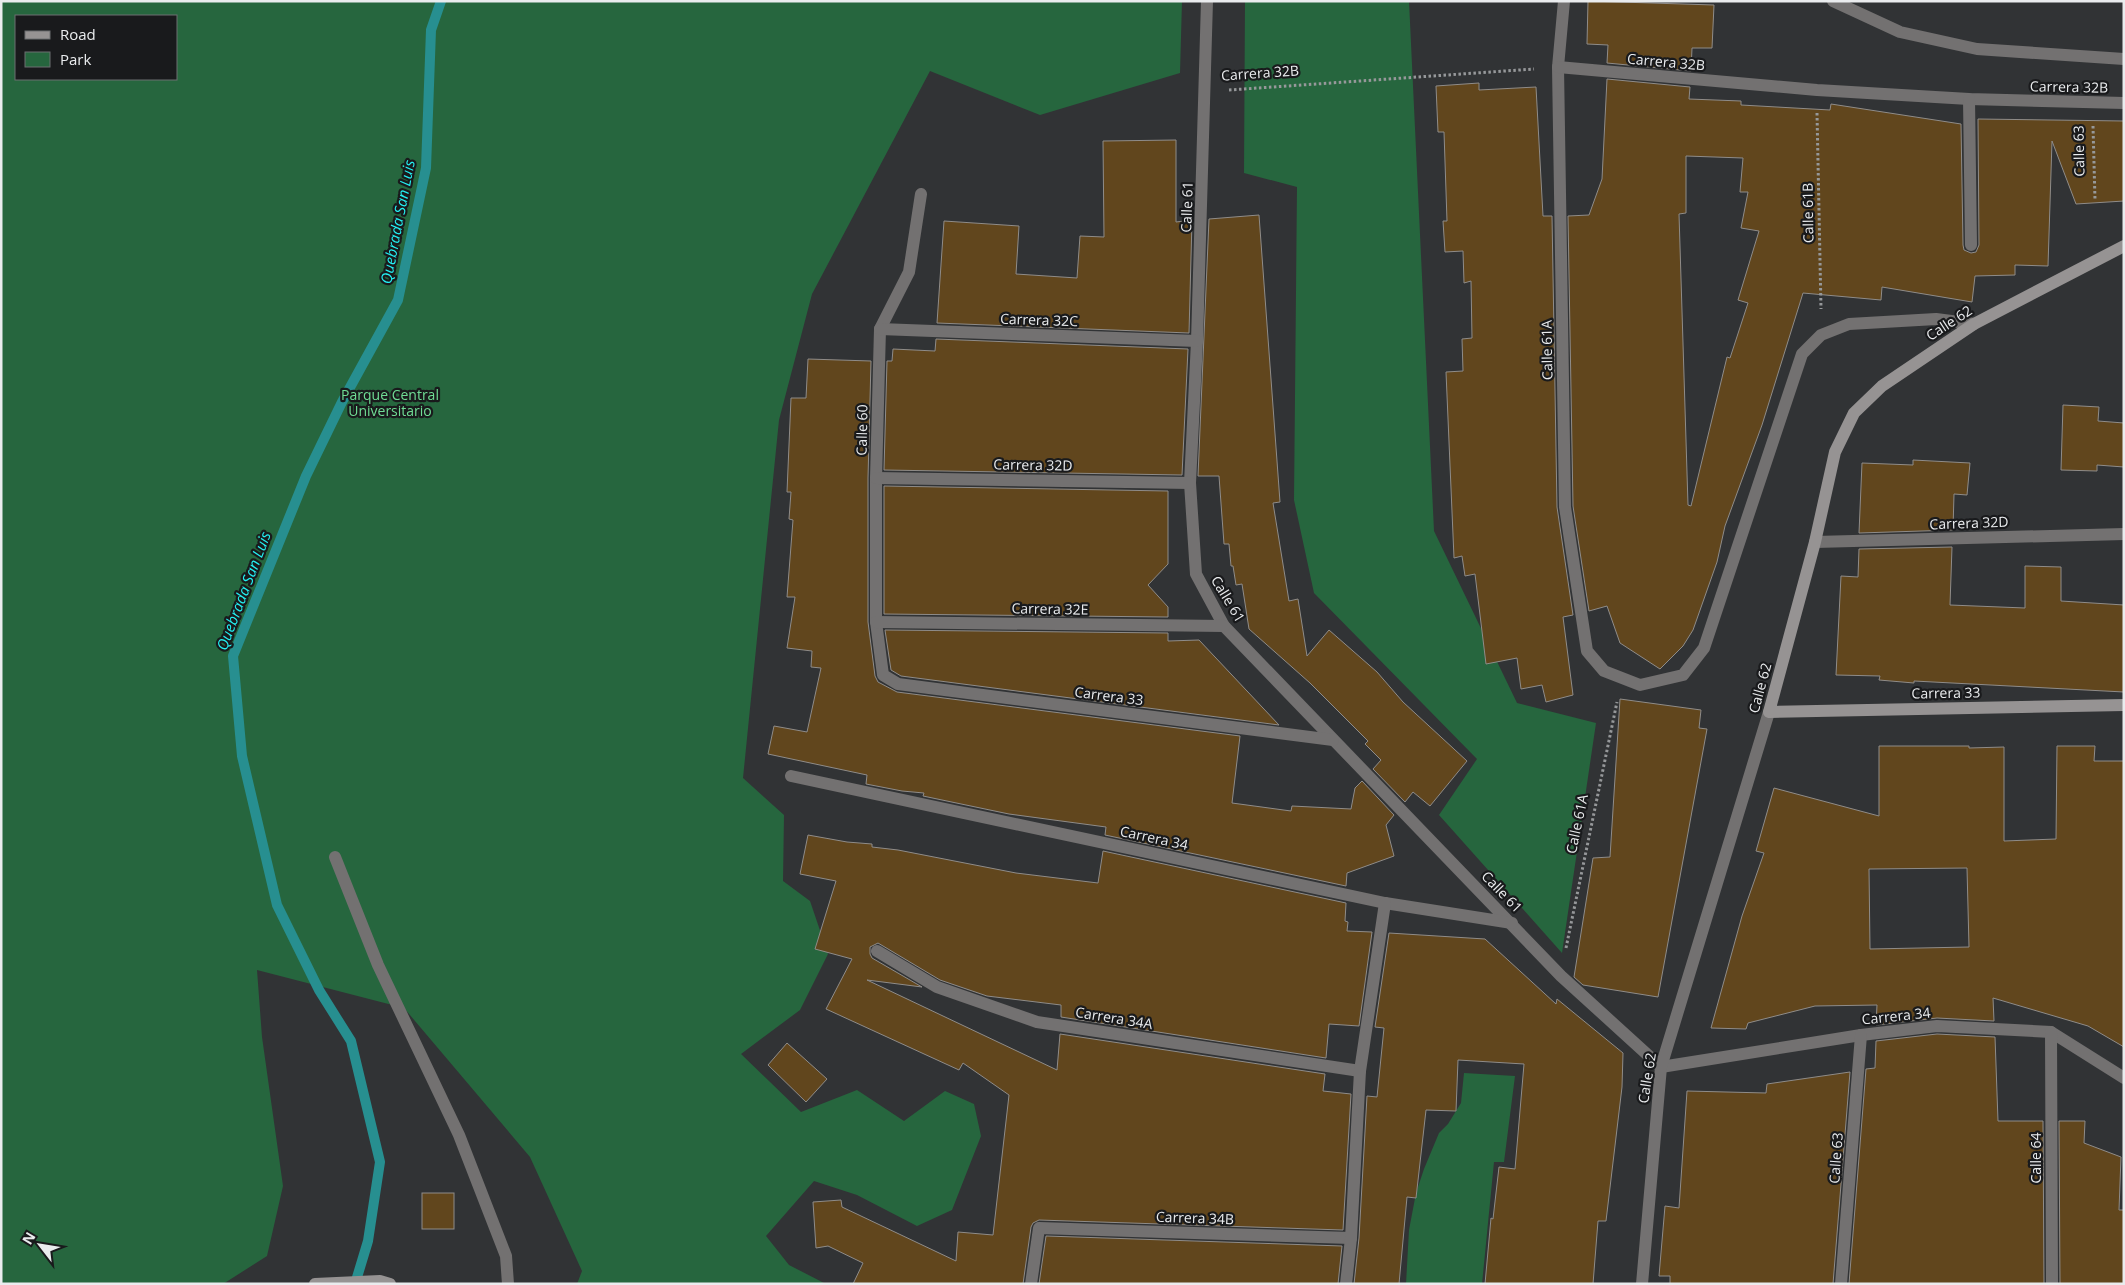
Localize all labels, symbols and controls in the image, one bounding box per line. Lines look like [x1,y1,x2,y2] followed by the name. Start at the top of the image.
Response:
[15,15,178,80] legend
[60,24,96,44] text: Road
[60,49,91,69] text: Park
[1626,49,1706,74] street label: Carrera 32B
[1220,60,1300,85] street label: Carrera 32B
[2030,76,2108,97] street label: Carrera 32B
[2069,125,2088,177] street label: Calle 63
[375,158,419,285] water label: Quebrada San Luis
[1176,181,1197,233] street label: Calle 61
[1797,183,1818,243] street label: Calle 61B
[1922,301,1975,344] street label: Calle 62
[1000,309,1078,330] street label: Carrera 32C
[1536,320,1557,380] street label: Calle 61A
[341,385,439,420] park label: Parque Central Universitario
[852,404,871,456] street label: Calle 60
[993,454,1073,475] street label: Carrera 32D
[1929,512,2009,533] street label: Carrera 32D
[211,528,275,653] water label: Quebrada San Luis
[1207,572,1250,626] street label: Calle 61
[1011,598,1089,619] street label: Carrera 32E
[1744,661,1775,715] street label: Calle 62
[1074,682,1144,709] street label: Carrera 33
[1911,682,1981,703] street label: Carrera 33
[1561,792,1592,855] street label: Calle 61A
[1118,821,1190,854] street label: Carrera 34
[1478,867,1527,917] street label: Calle 61
[1074,1002,1154,1033] street label: Carrera 34A
[1861,1002,1931,1029] street label: Carrera 34
[1633,1051,1660,1105] street label: Calle 62
[1824,1132,1847,1184] street label: Calle 63
[2026,1132,2045,1184] street label: Calle 64
[1156,1207,1234,1228] street label: Carrera 34B
[15,1220,65,1270] north arrow
[17,1228,40,1248] text: N

